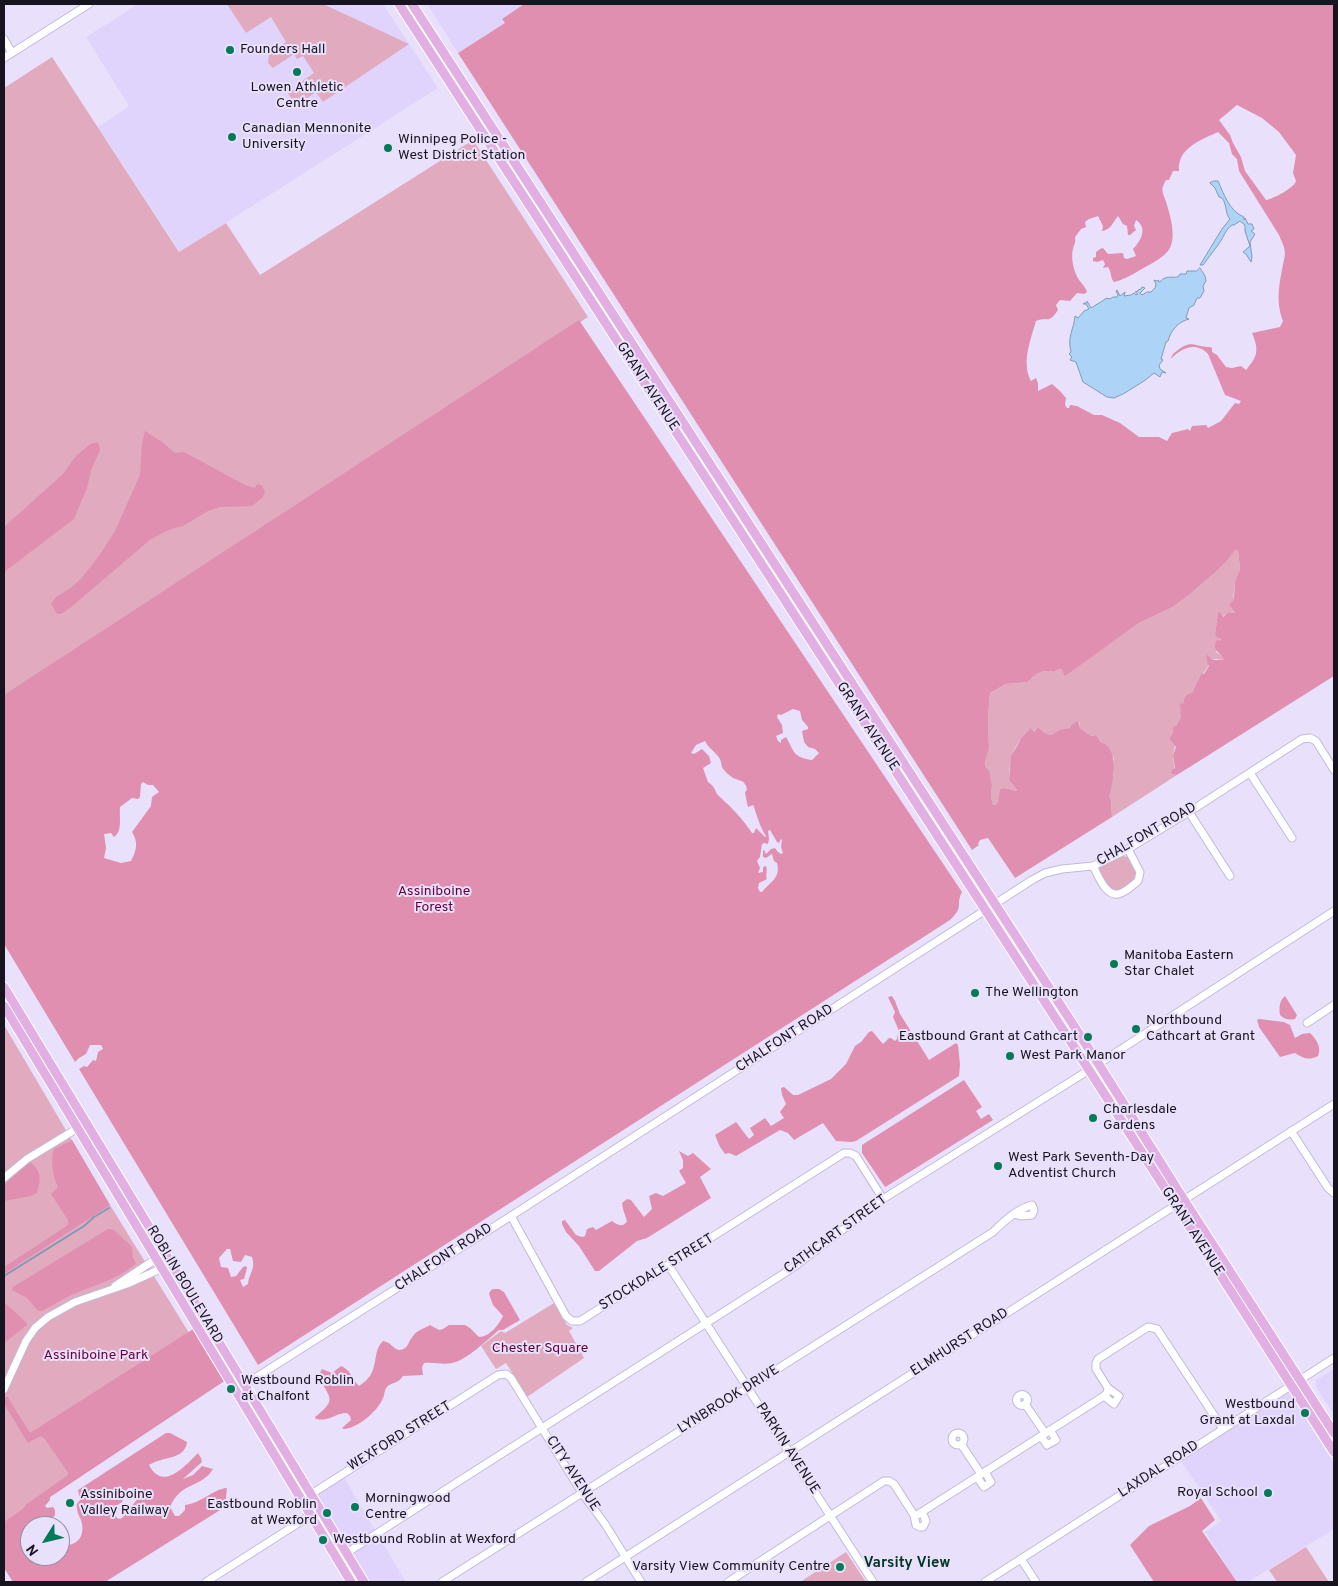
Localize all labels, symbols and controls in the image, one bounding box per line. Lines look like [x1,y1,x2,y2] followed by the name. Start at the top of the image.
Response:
[240,42,325,58] place label: Founders Hall
[224,44,236,56] marker: Founders Hall
[291,66,303,78] marker: Lowen Athletic Centre
[250,80,344,112] place label: Lowen Athletic Centre
[242,121,371,154] place label: Canadian Mennonite University
[226,131,238,143] marker: Canadian Mennonite University
[398,132,525,164] place label: Winnipeg Police - West District Station
[382,142,394,154] marker: Winnipeg Police - West District Station
[612,339,682,435] street label: GRANT AVENUE
[832,679,902,775] street label: GRANT AVENUE
[1094,800,1200,870] street label: CHALFONT ROAD
[398,884,470,916] park label: Assiniboine Forest
[1124,948,1234,980] place label: Manitoba Eastern Star Chalet
[1108,958,1120,970] marker: Manitoba Eastern Star Chalet
[985,985,1079,1001] place label: The Wellington
[969,987,981,999] marker: The Wellington
[733,1001,837,1077] street label: CHALFONT ROAD
[1146,1013,1255,1046] place label: Northbound Cathcart at Grant
[1130,1023,1142,1035] marker: Northbound Cathcart at Grant
[899,1029,1078,1045] place label: Eastbound Grant at Cathcart
[1082,1031,1094,1043] marker: Eastbound Grant at Cathcart
[1020,1048,1126,1064] place label: West Park Manor
[1004,1050,1016,1062] marker: West Park Manor
[1103,1102,1177,1134] place label: Charlesdale Gardens
[1087,1112,1099,1124] marker: Charlesdale Gardens
[1008,1150,1154,1182] place label: West Park Seventh-Day Adventist Church
[992,1160,1004,1172] marker: West Park Seventh-Day Adventist Church
[1157,1184,1227,1280] street label: GRANT AVENUE
[781,1192,891,1278] street label: CATHCART STREET
[392,1220,496,1296] street label: CHALFONT ROAD
[142,1223,226,1347] street label: ROBLIN BOULEVARD
[597,1231,717,1315] street label: STOCKDALE STREET
[908,1305,1012,1381] street label: ELMHURST ROAD
[492,1341,588,1357] park label: Chester Square
[44,1348,148,1364] park label: Assiniboine Park
[675,1362,783,1438] street label: LYNBROOK DRIVE
[241,1373,354,1405] place label: Westbound Roblin at Chalfont
[225,1383,237,1395] marker: Westbound Roblin at Chalfont
[1200,1397,1295,1430] place label: Westbound Grant at Laxdal
[345,1398,455,1476] street label: WEXFORD STREET
[751,1400,823,1498] street label: PARKIN AVENUE
[1299,1407,1311,1419] marker: Westbound Grant at Laxdal
[541,1433,603,1515] street label: CITY AVENUE
[1116,1438,1202,1502] street label: LAXDAL ROAD
[1177,1485,1258,1501] place label: Royal School
[80,1487,169,1520] place label: Assiniboine Valley Railway
[1262,1487,1274,1499] marker: Royal School
[365,1491,451,1524] place label: Morningwood Centre
[64,1497,76,1509] marker: Assiniboine Valley Railway
[207,1497,317,1530] place label: Eastbound Roblin at Wexford
[349,1501,361,1513] marker: Morningwood Centre
[321,1507,333,1519] marker: Eastbound Roblin at Wexford
[20,1516,70,1566] north arrow
[333,1532,516,1548] place label: Westbound Roblin at Wexford
[317,1534,329,1546] marker: Westbound Roblin at Wexford
[23,1540,43,1559] text: N
[863,1555,951,1573] district label: Varsity View
[632,1559,830,1575] place label: Varsity View Community Centre
[834,1561,846,1573] marker: Varsity View Community Centre

